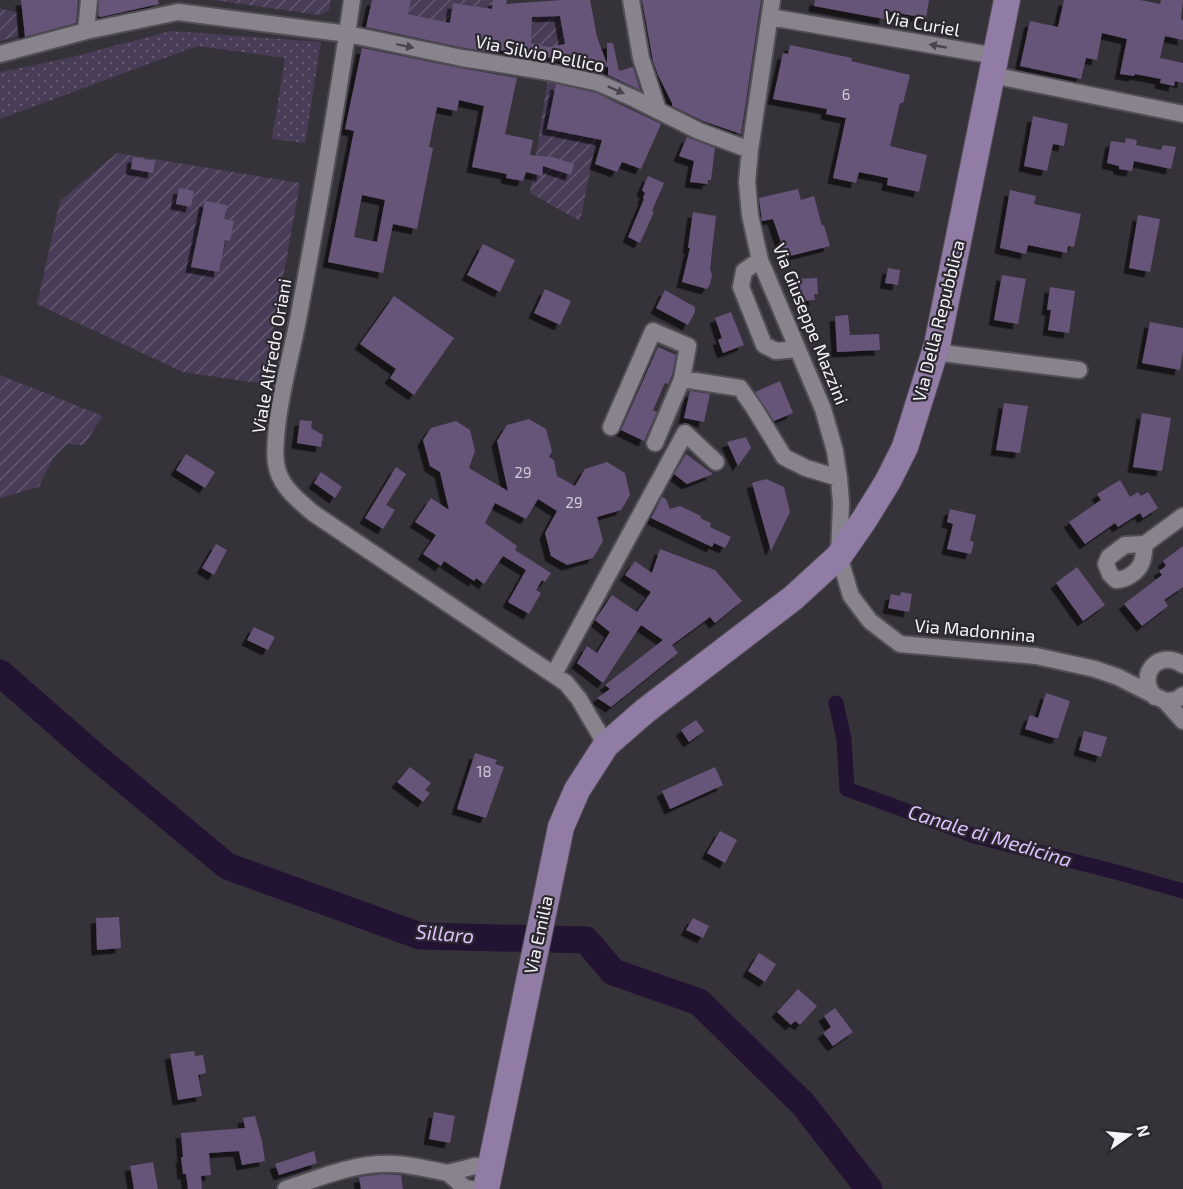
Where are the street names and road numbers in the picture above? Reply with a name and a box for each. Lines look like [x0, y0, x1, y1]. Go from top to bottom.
street label: Via Curiel [883, 6, 962, 41]
street label: Via Silvio Pellico [474, 30, 607, 76]
street label: Via Della Repubblica [907, 238, 969, 404]
street label: Via Giuseppe Mazzini [768, 240, 853, 408]
street label: Viale Alfredo Oriani [247, 277, 295, 435]
street label: Via Madonnina [914, 614, 1036, 646]
street label: Via Emilia [519, 894, 557, 976]

